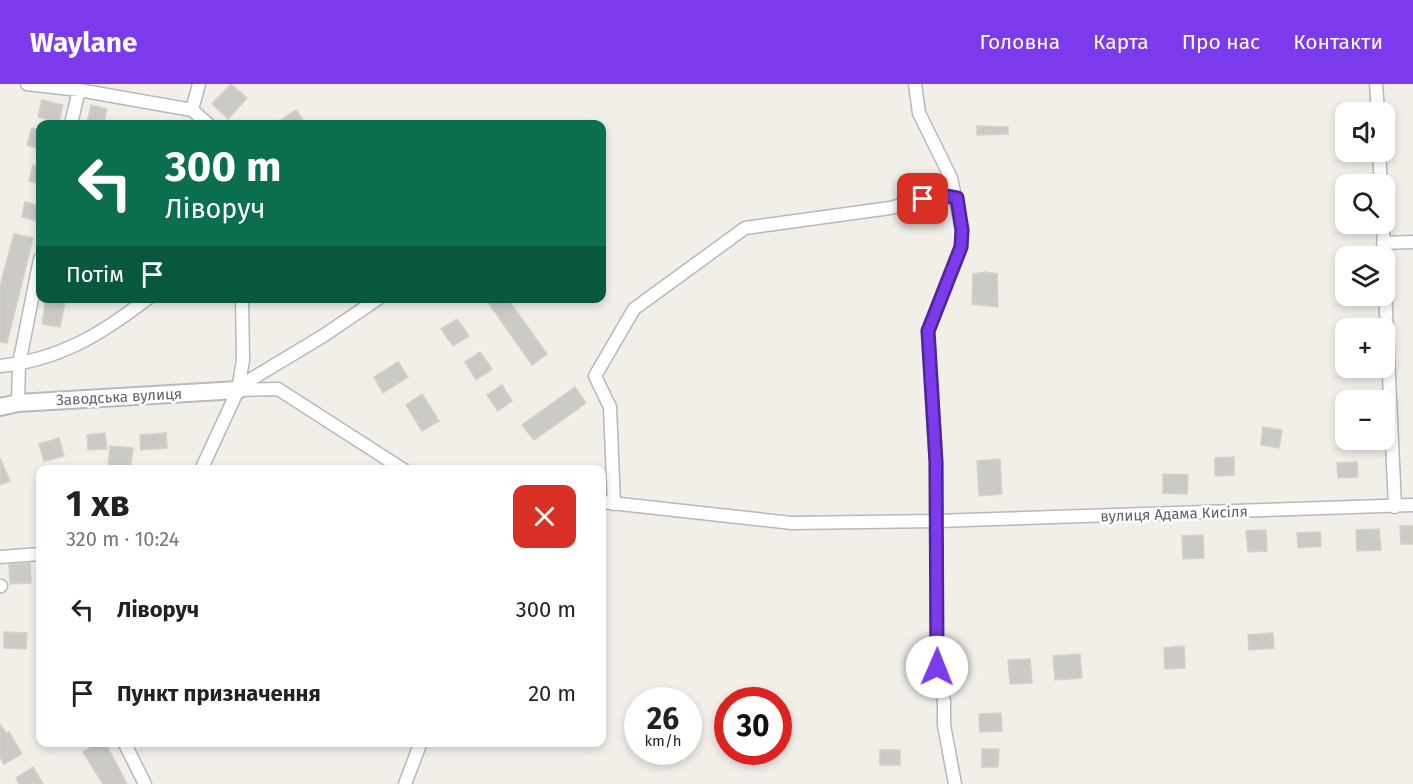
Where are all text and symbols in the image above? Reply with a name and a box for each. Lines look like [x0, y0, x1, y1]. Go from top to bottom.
text: Waylane [30, 26, 137, 59]
text: Головна [979, 29, 1060, 55]
text: Карта [1093, 29, 1149, 55]
text: Про нас [1182, 29, 1260, 55]
text: Контакти [1293, 29, 1383, 55]
map controls [1335, 102, 1395, 450]
button: sound [1335, 102, 1395, 162]
text: 300 m [165, 142, 281, 192]
icon: left [66, 144, 144, 222]
pin [897, 173, 948, 224]
button: search [1335, 174, 1395, 234]
icon: arrive [906, 182, 939, 215]
text: Ліворуч [165, 193, 265, 225]
button: layers [1335, 246, 1395, 306]
icon: arrive [136, 258, 169, 291]
text: Потім [66, 261, 124, 288]
button: + [1335, 318, 1395, 378]
street label: Заводська вулиця [56, 385, 182, 409]
button: − [1335, 390, 1395, 450]
text: 1 хв [66, 482, 130, 526]
button: close [513, 485, 576, 548]
street label: вулиця Адама Кисіля [1100, 502, 1248, 526]
text: 320 m · 10:24 [66, 527, 179, 551]
icon: left [66, 593, 99, 626]
text: Ліворуч [117, 596, 199, 623]
text: 300 m [516, 596, 576, 623]
position arrow [905, 635, 969, 699]
icon: arrive [66, 677, 99, 710]
text: Пункт призначення [117, 680, 321, 707]
text: 20 m [528, 680, 576, 707]
speed limit sign: 30 [714, 687, 792, 765]
text: 26 [647, 701, 679, 737]
text: km/h [644, 732, 682, 750]

